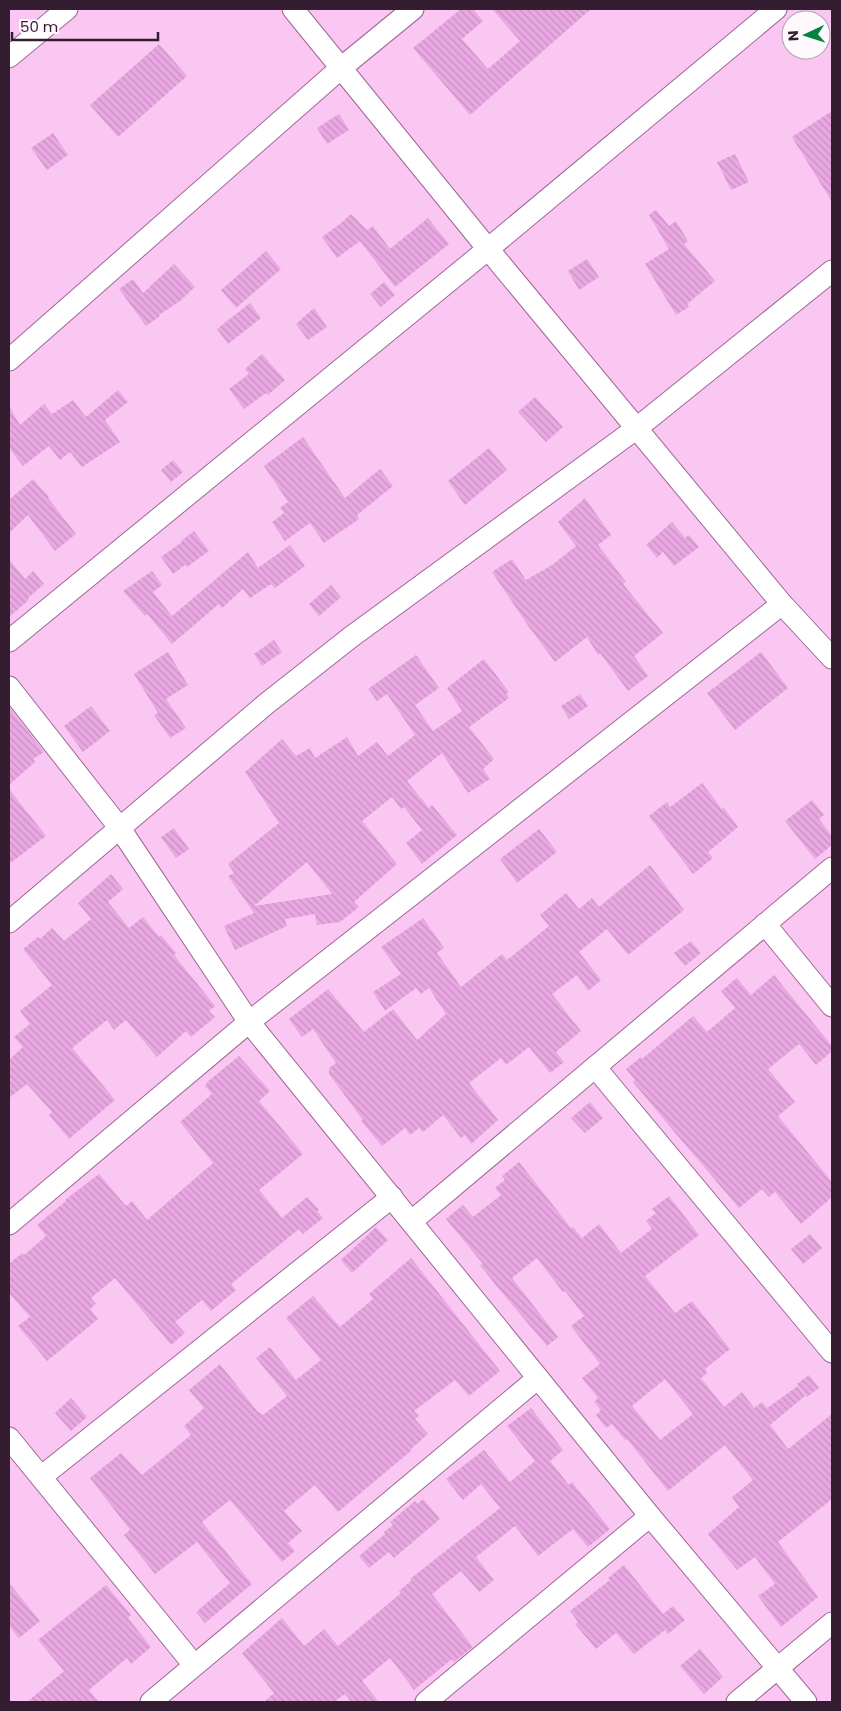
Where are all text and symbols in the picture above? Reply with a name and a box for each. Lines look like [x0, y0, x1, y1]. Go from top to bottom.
scale bar [12, 10, 159, 42]
north arrow [781, 10, 831, 60]
text: 50 m [20, 16, 58, 37]
text: N [783, 30, 803, 42]

